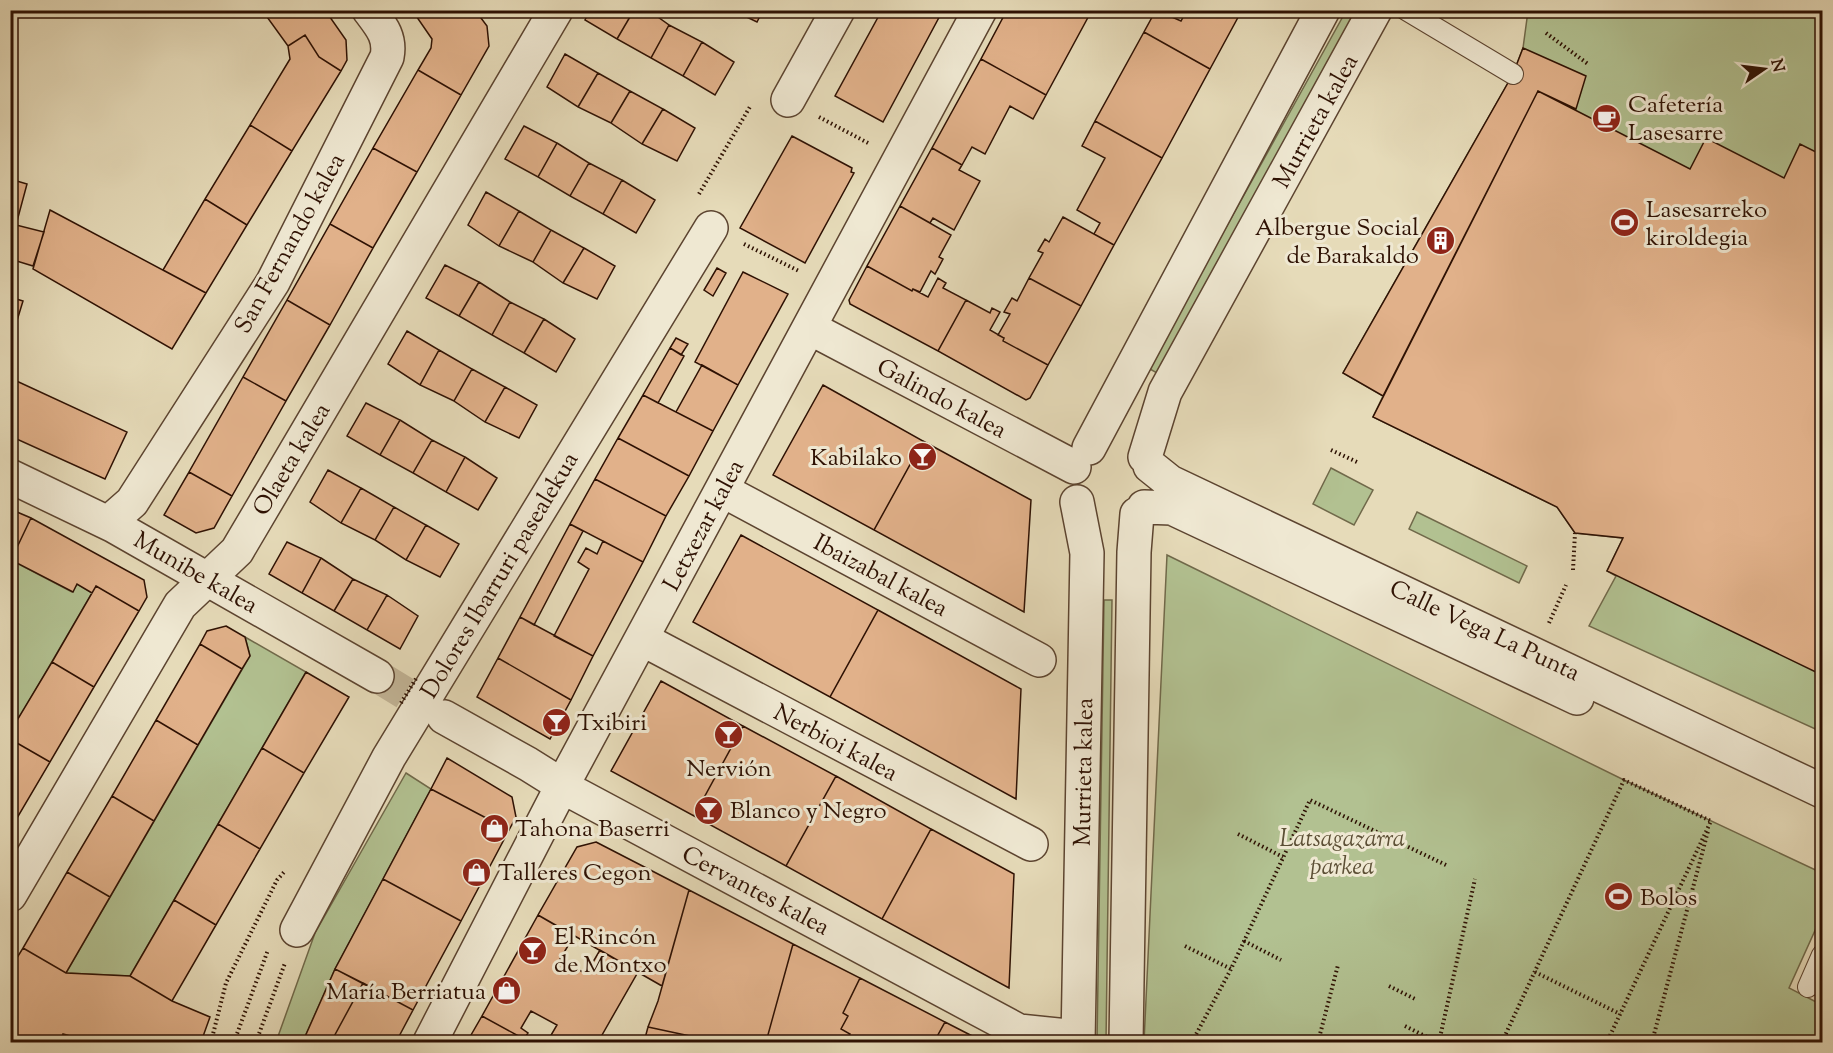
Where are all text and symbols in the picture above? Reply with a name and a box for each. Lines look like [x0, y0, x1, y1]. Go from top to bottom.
north arrow [1734, 39, 1794, 99]
street label: Murrieta kalea [1266, 49, 1368, 195]
text: N [1763, 57, 1789, 75]
place label: Cafetería Lasesarre [1628, 89, 1724, 151]
cafe icon: Cafetería Lasesarre [1591, 102, 1623, 134]
street label: San Fernando kalea [227, 148, 354, 340]
place label: Lasesarreko kiroldegia [1646, 194, 1767, 256]
sports icon: Lasesarreko kiroldegia [1609, 207, 1641, 239]
place label: Albergue Social de Barakaldo [1255, 212, 1419, 274]
building icon: Albergue Social de Barakaldo [1424, 225, 1456, 257]
street label: Galindo kalea [870, 351, 1012, 448]
street label: Olaeta kalea [246, 397, 340, 523]
bar icon: Kabilako [907, 441, 939, 473]
place label: Kabilako [810, 442, 902, 476]
street label: Dolores Ibarruri pasealekua [413, 446, 588, 706]
street label: Letxezar kalea [656, 454, 754, 598]
street label: Munibe kalea [127, 524, 263, 623]
street label: Ibaizabal kalea [807, 527, 953, 627]
street label: Calle Vega La Punta [1383, 573, 1585, 691]
street label: Nerbioi kalea [767, 697, 903, 791]
street label: Murrieta kalea [1067, 697, 1103, 847]
bar icon: Txibiri [540, 706, 572, 738]
place label: Txibiri [577, 707, 647, 741]
bar icon: Nervión [713, 719, 745, 751]
place label: Nervión [686, 753, 772, 787]
bar icon: Blanco y Negro [693, 794, 725, 826]
place label: Blanco y Negro [730, 795, 887, 829]
shop icon: Tahona Baserri [478, 812, 510, 844]
place label: Tahona Baserri [515, 813, 670, 847]
park label: Latsagazarra parkea [1279, 823, 1405, 885]
street label: Cervantes kalea [675, 838, 835, 945]
shop icon: Talleres Cegon [461, 856, 493, 888]
place label: Talleres Cegon [498, 857, 652, 891]
sports icon: Bolos [1603, 881, 1635, 913]
place label: Bolos [1640, 882, 1697, 916]
place label: El Rincón de Montxo [554, 921, 667, 983]
bar icon: El Rincón de Montxo [517, 934, 549, 966]
shop icon: María Berriatua [491, 975, 523, 1007]
place label: María Berriatua [326, 976, 486, 1010]

